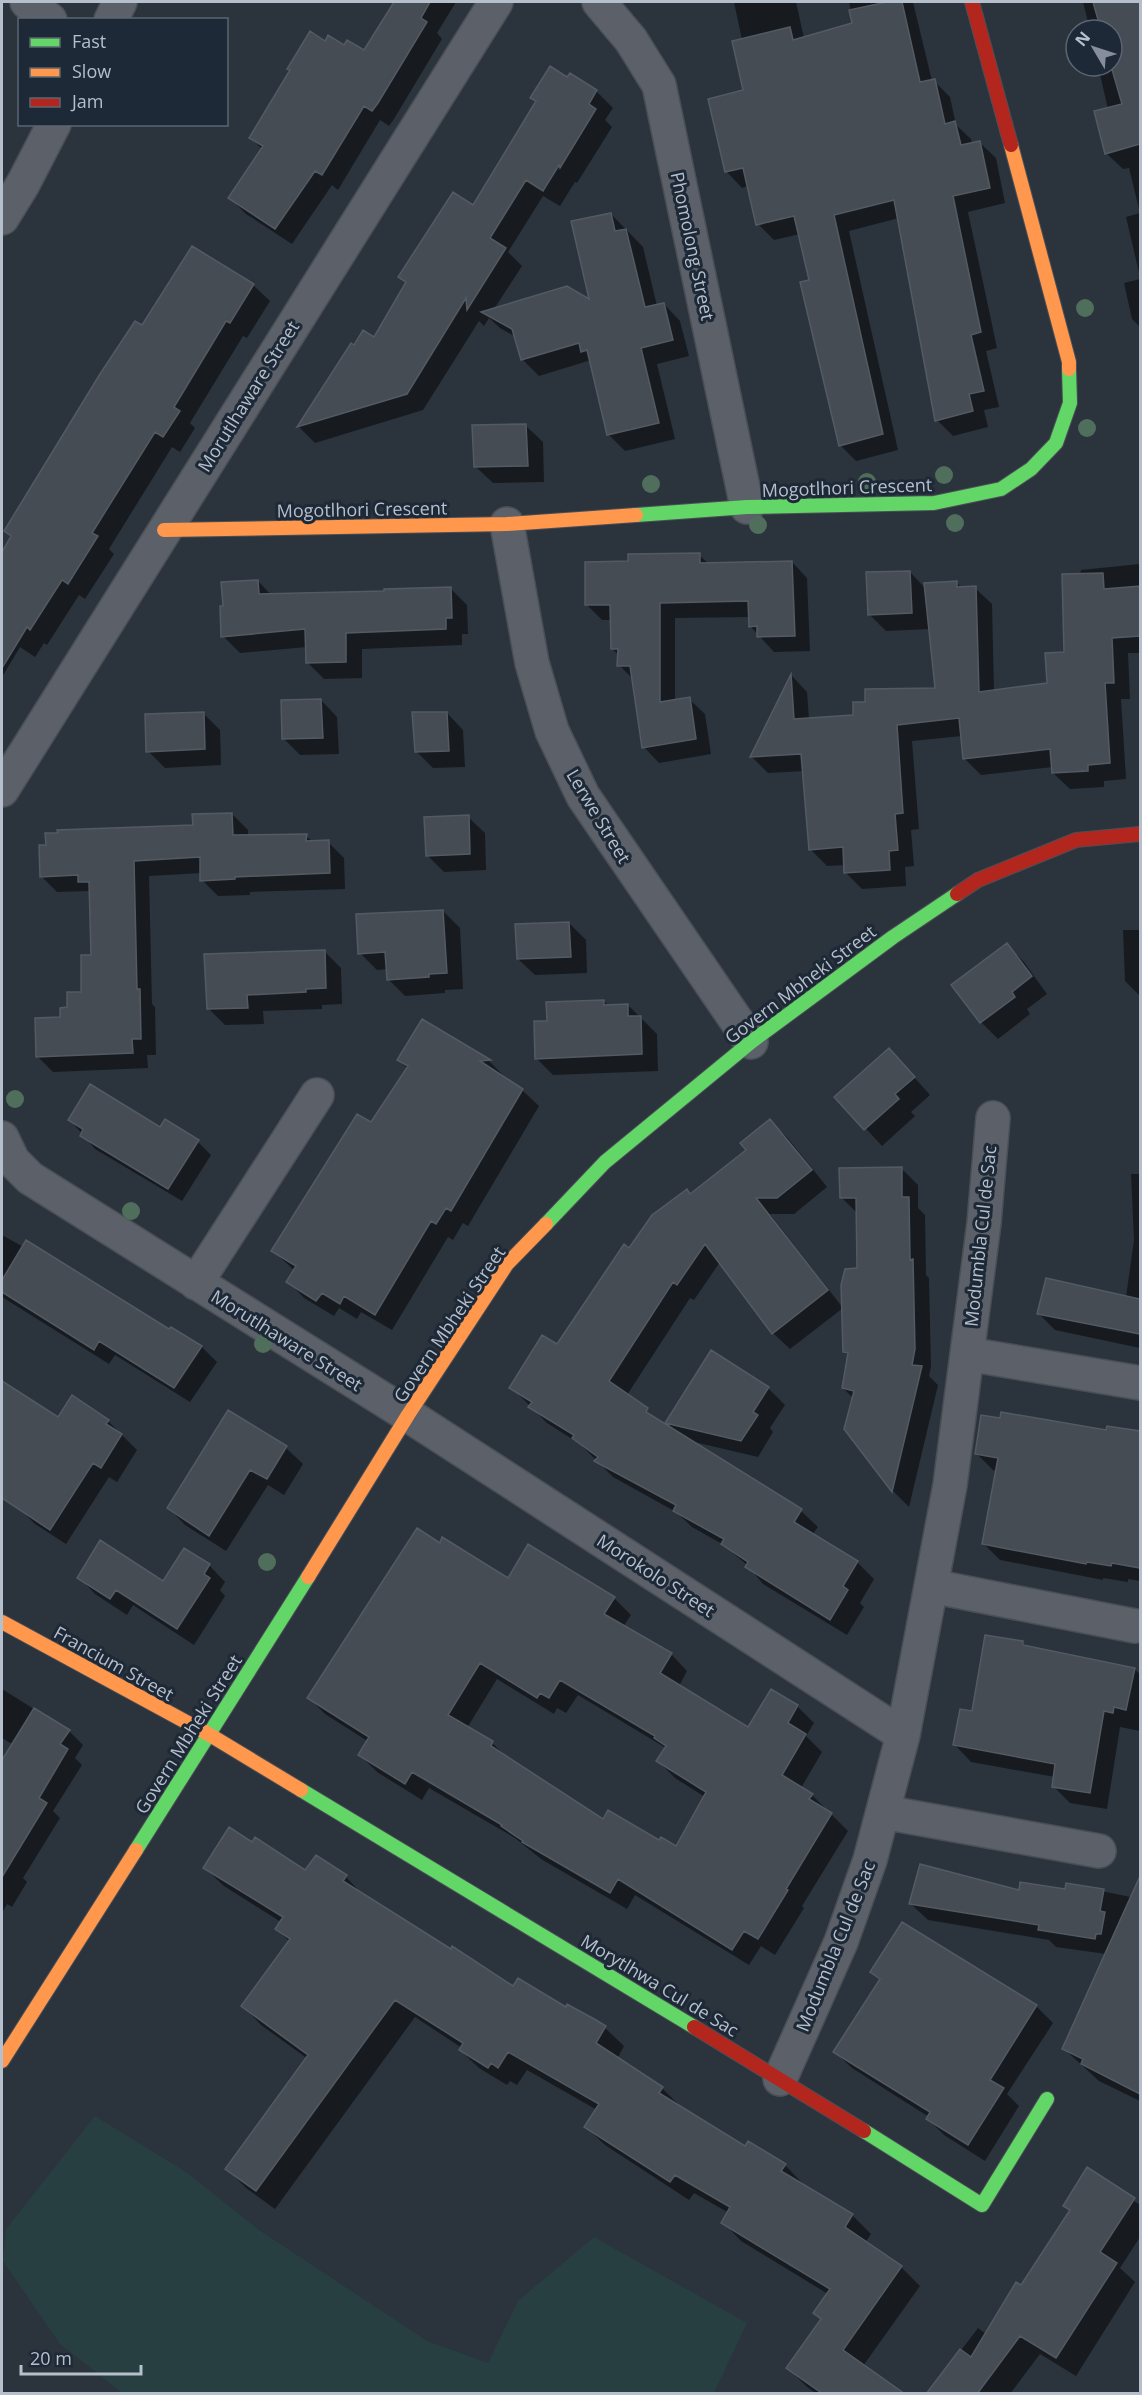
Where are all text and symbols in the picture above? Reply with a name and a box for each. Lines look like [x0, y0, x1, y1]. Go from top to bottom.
legend [18, 18, 228, 126]
north arrow [1064, 18, 1124, 78]
text: N [1070, 27, 1095, 51]
text: Fast [72, 29, 106, 53]
text: Slow [72, 59, 111, 83]
text: Jam [70, 89, 104, 113]
street label: Phomolong Street [666, 169, 720, 323]
street label: Morutlhaware Street [192, 316, 304, 476]
street label: Mogotlhori Crescent [761, 472, 933, 502]
street label: Mogotlhori Crescent [277, 496, 447, 522]
street label: Lerwe Street [561, 764, 637, 868]
street label: Govern Mbheki Street [720, 919, 880, 1049]
street label: Modumbla Cul de Sac [959, 1144, 1001, 1328]
street label: Govern Mbheki Street [388, 1241, 510, 1407]
street label: Morutlhaware Street [207, 1284, 367, 1396]
street label: Morokolo Street [593, 1528, 719, 1622]
street label: Francium Street [50, 1620, 178, 1706]
street label: Govern Mbheki Street [129, 1650, 247, 1818]
street label: Modumbla Cul de Sac [790, 1857, 880, 2035]
street label: Morytlhwa Cul de Sac [577, 1928, 744, 2042]
scale bar [21, 2338, 141, 2376]
text: 20 m [30, 2346, 72, 2370]

